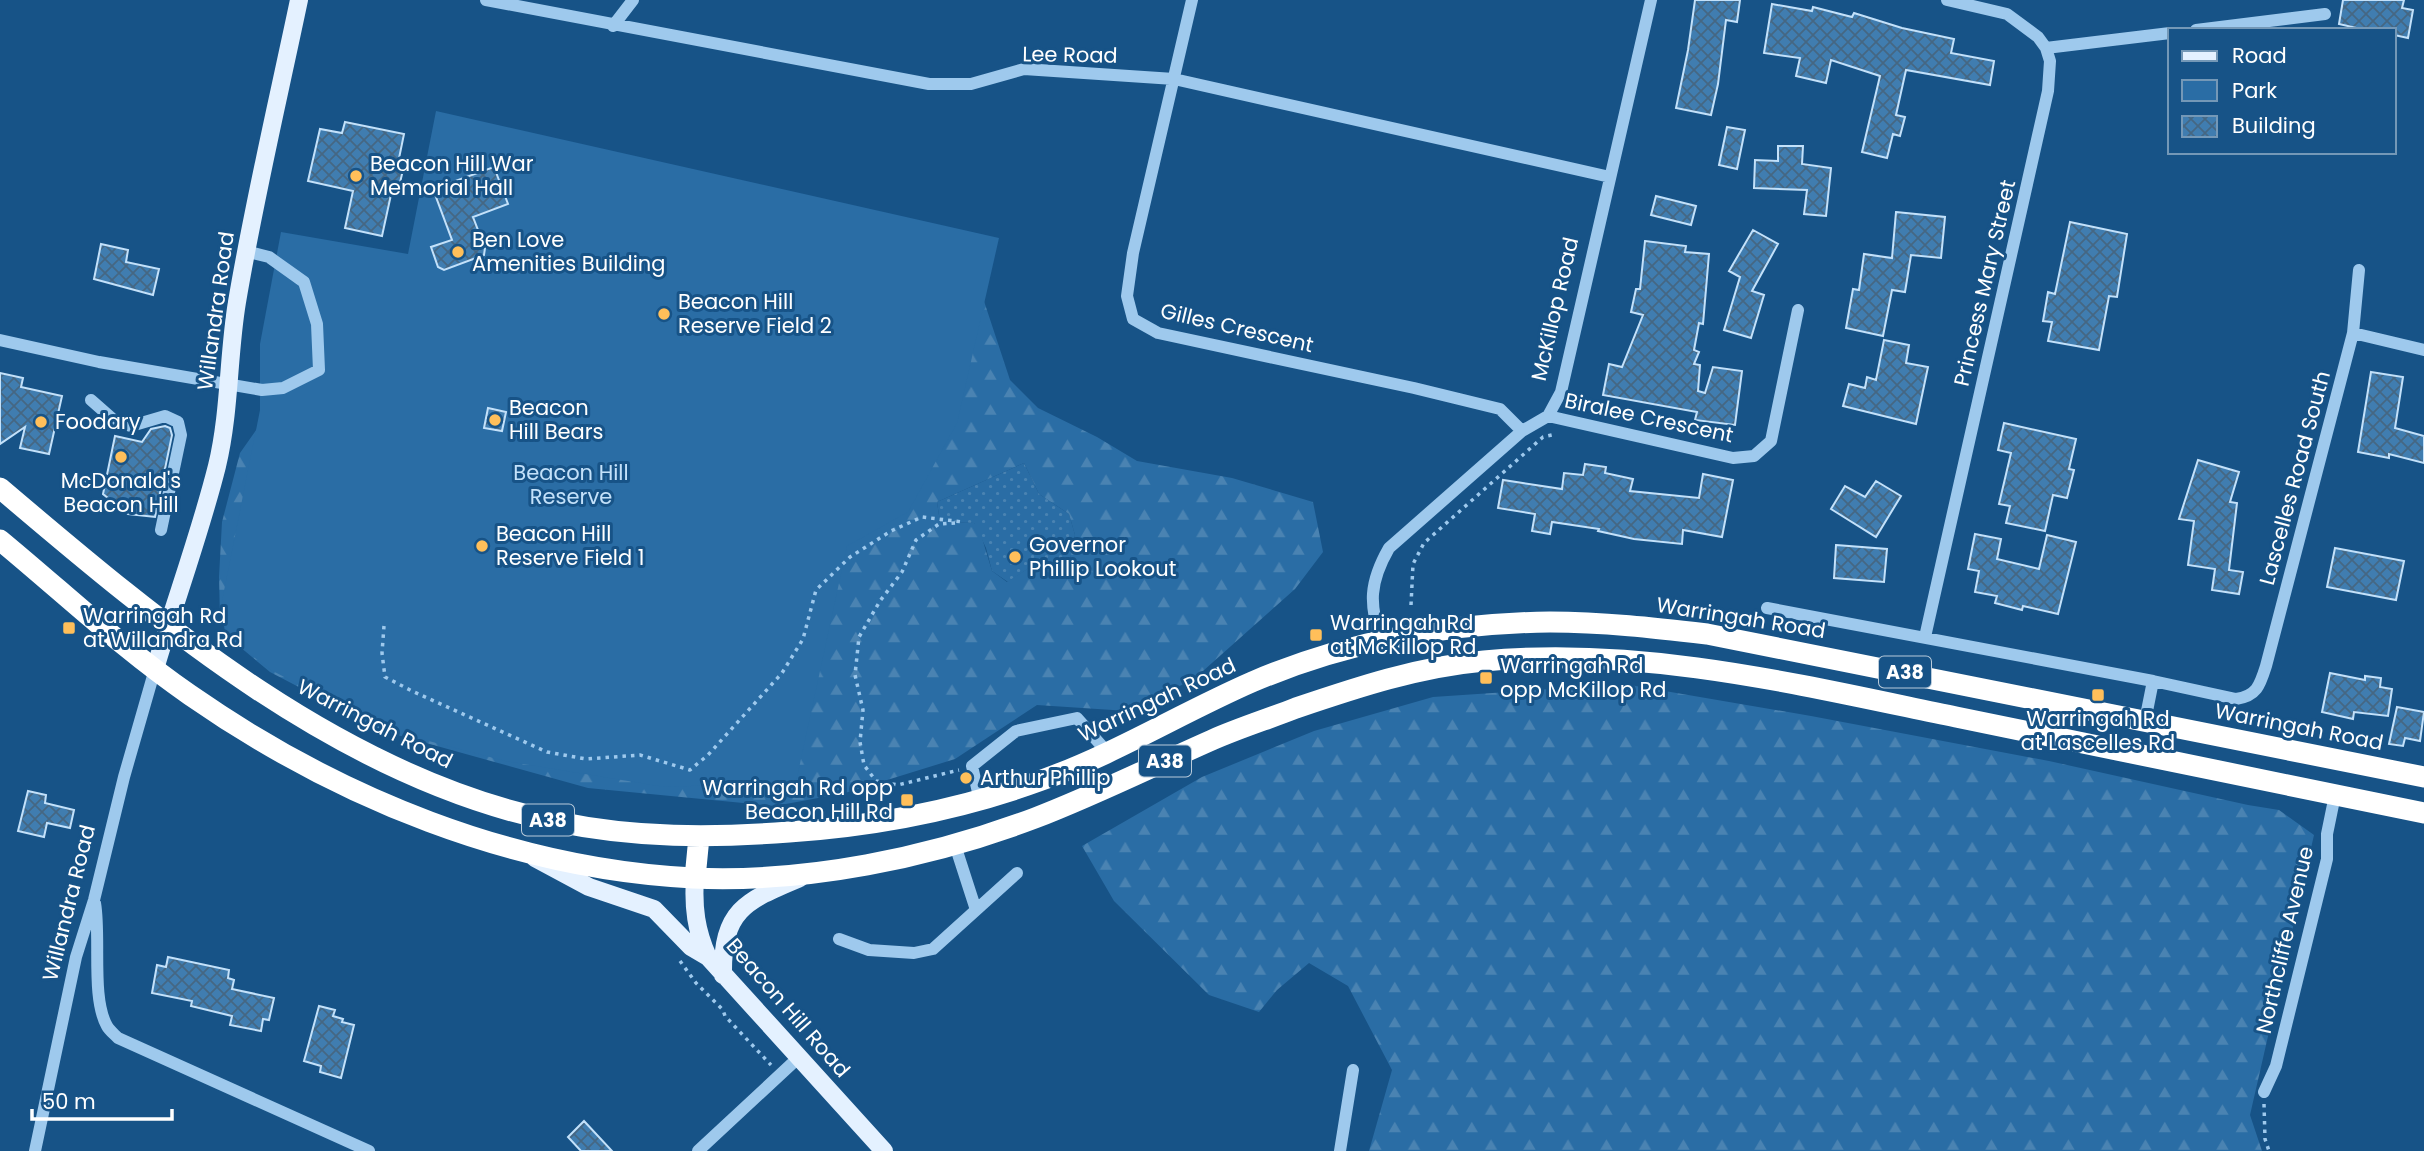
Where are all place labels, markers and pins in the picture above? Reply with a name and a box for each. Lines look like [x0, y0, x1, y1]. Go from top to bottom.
place label: Beacon Hill War Memorial Hall [370, 149, 534, 202]
marker: Beacon Hill War Memorial Hall [348, 168, 364, 184]
place label: Ben Love Amenities Building [472, 225, 665, 278]
marker: Ben Love Amenities Building [450, 244, 466, 260]
place label: Beacon Hill Reserve Field 2 [678, 287, 832, 340]
marker: Beacon Hill Reserve Field 2 [656, 306, 672, 322]
place label: Beacon Hill Bears [509, 393, 604, 446]
place label: Foodary [55, 407, 141, 436]
marker: Beacon Hill Bears [487, 412, 503, 428]
marker: Foodary [33, 414, 49, 430]
marker: McDonald's Beacon Hill [113, 449, 129, 465]
place label: McDonald's Beacon Hill [61, 466, 181, 519]
place label: Beacon Hill Reserve Field 1 [496, 519, 644, 572]
place label: Governor Phillip Lookout [1029, 530, 1176, 583]
marker: Beacon Hill Reserve Field 1 [474, 538, 490, 554]
marker: Governor Phillip Lookout [1007, 549, 1023, 565]
place label: Warringah Rd at Willandra Rd [83, 601, 243, 654]
place label: Warringah Rd at McKillop Rd [1330, 608, 1477, 661]
marker: Warringah Rd at Willandra Rd [61, 620, 77, 636]
marker: Warringah Rd at McKillop Rd [1308, 627, 1324, 643]
place label: Warringah Rd opp McKillop Rd [1500, 651, 1667, 704]
marker: Warringah Rd opp McKillop Rd [1478, 670, 1494, 686]
marker: Warringah Rd at Lascelles Rd [2090, 687, 2106, 703]
place label: Warringah Rd at Lascelles Rd [2021, 704, 2175, 757]
place label: Arthur Phillip [980, 763, 1110, 792]
marker: Arthur Phillip [958, 770, 974, 786]
place label: Warringah Rd opp Beacon Hill Rd [702, 773, 893, 826]
marker: Warringah Rd opp Beacon Hill Rd [899, 792, 915, 808]

